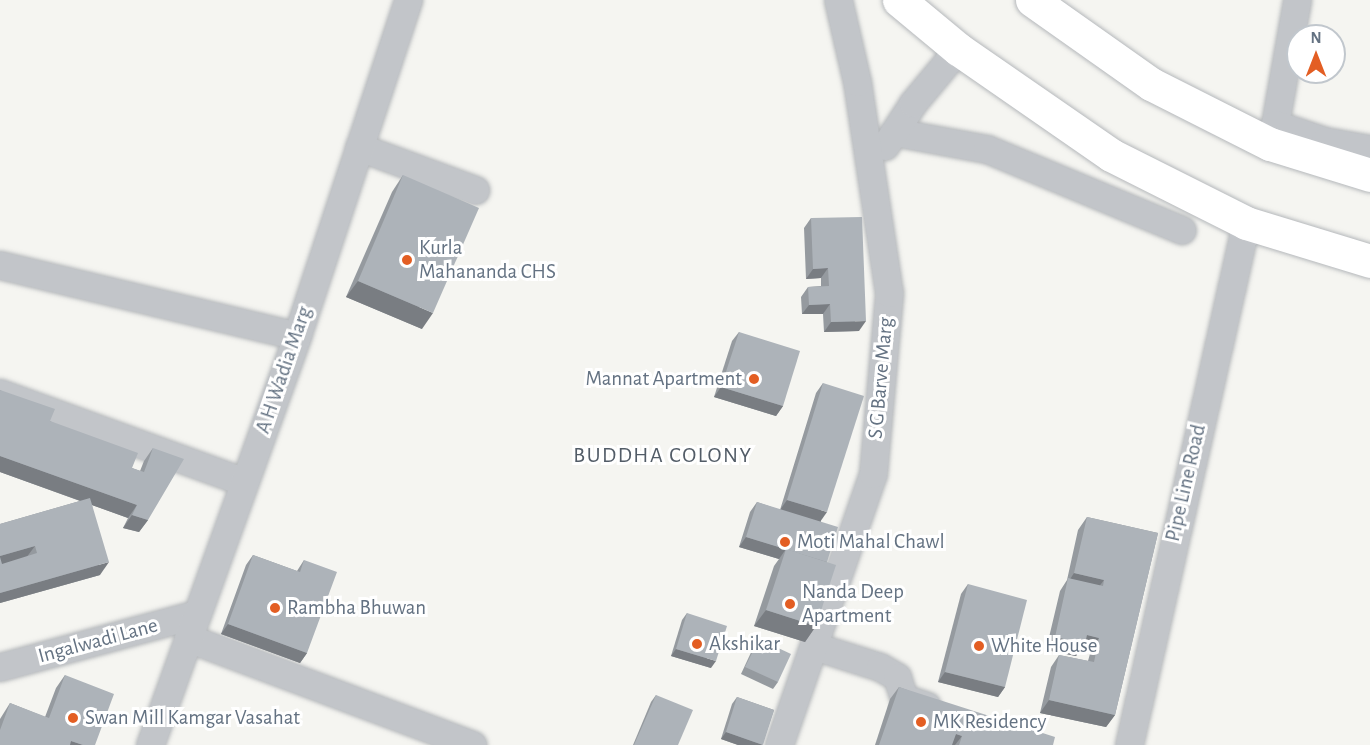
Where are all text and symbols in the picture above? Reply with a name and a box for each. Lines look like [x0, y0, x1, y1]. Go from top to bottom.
north arrow [1286, 24, 1346, 84]
text: N [1310, 30, 1322, 46]
place label: Kurla Mahananda CHS [419, 235, 556, 285]
marker: Kurla Mahananda CHS [400, 253, 414, 267]
street label: A H Wadia Marg [250, 303, 318, 437]
street label: S G Barve Marg [863, 316, 899, 440]
place label: Mannat Apartment [585, 366, 742, 392]
marker: Mannat Apartment [747, 372, 761, 386]
street label: Pipe Line Road [1160, 422, 1212, 544]
district label: BUDDHA COLONY [573, 443, 753, 469]
place label: Moti Mahal Chawl [797, 529, 945, 555]
marker: Moti Mahal Chawl [778, 535, 792, 549]
place label: Nanda Deep Apartment [802, 579, 904, 629]
place label: Rambha Bhuwan [287, 595, 426, 621]
marker: Nanda Deep Apartment [783, 597, 797, 611]
marker: Rambha Bhuwan [268, 601, 282, 615]
street label: Ingalwadi Lane [35, 613, 161, 669]
place label: Akshikar [709, 631, 780, 657]
place label: White House [991, 633, 1098, 659]
marker: Akshikar [690, 637, 704, 651]
marker: White House [972, 639, 986, 653]
place label: Swan Mill Kamgar Vasahat [85, 705, 300, 731]
place label: MK Residency [933, 709, 1046, 735]
marker: Swan Mill Kamgar Vasahat [66, 711, 80, 725]
marker: MK Residency [914, 715, 928, 729]

